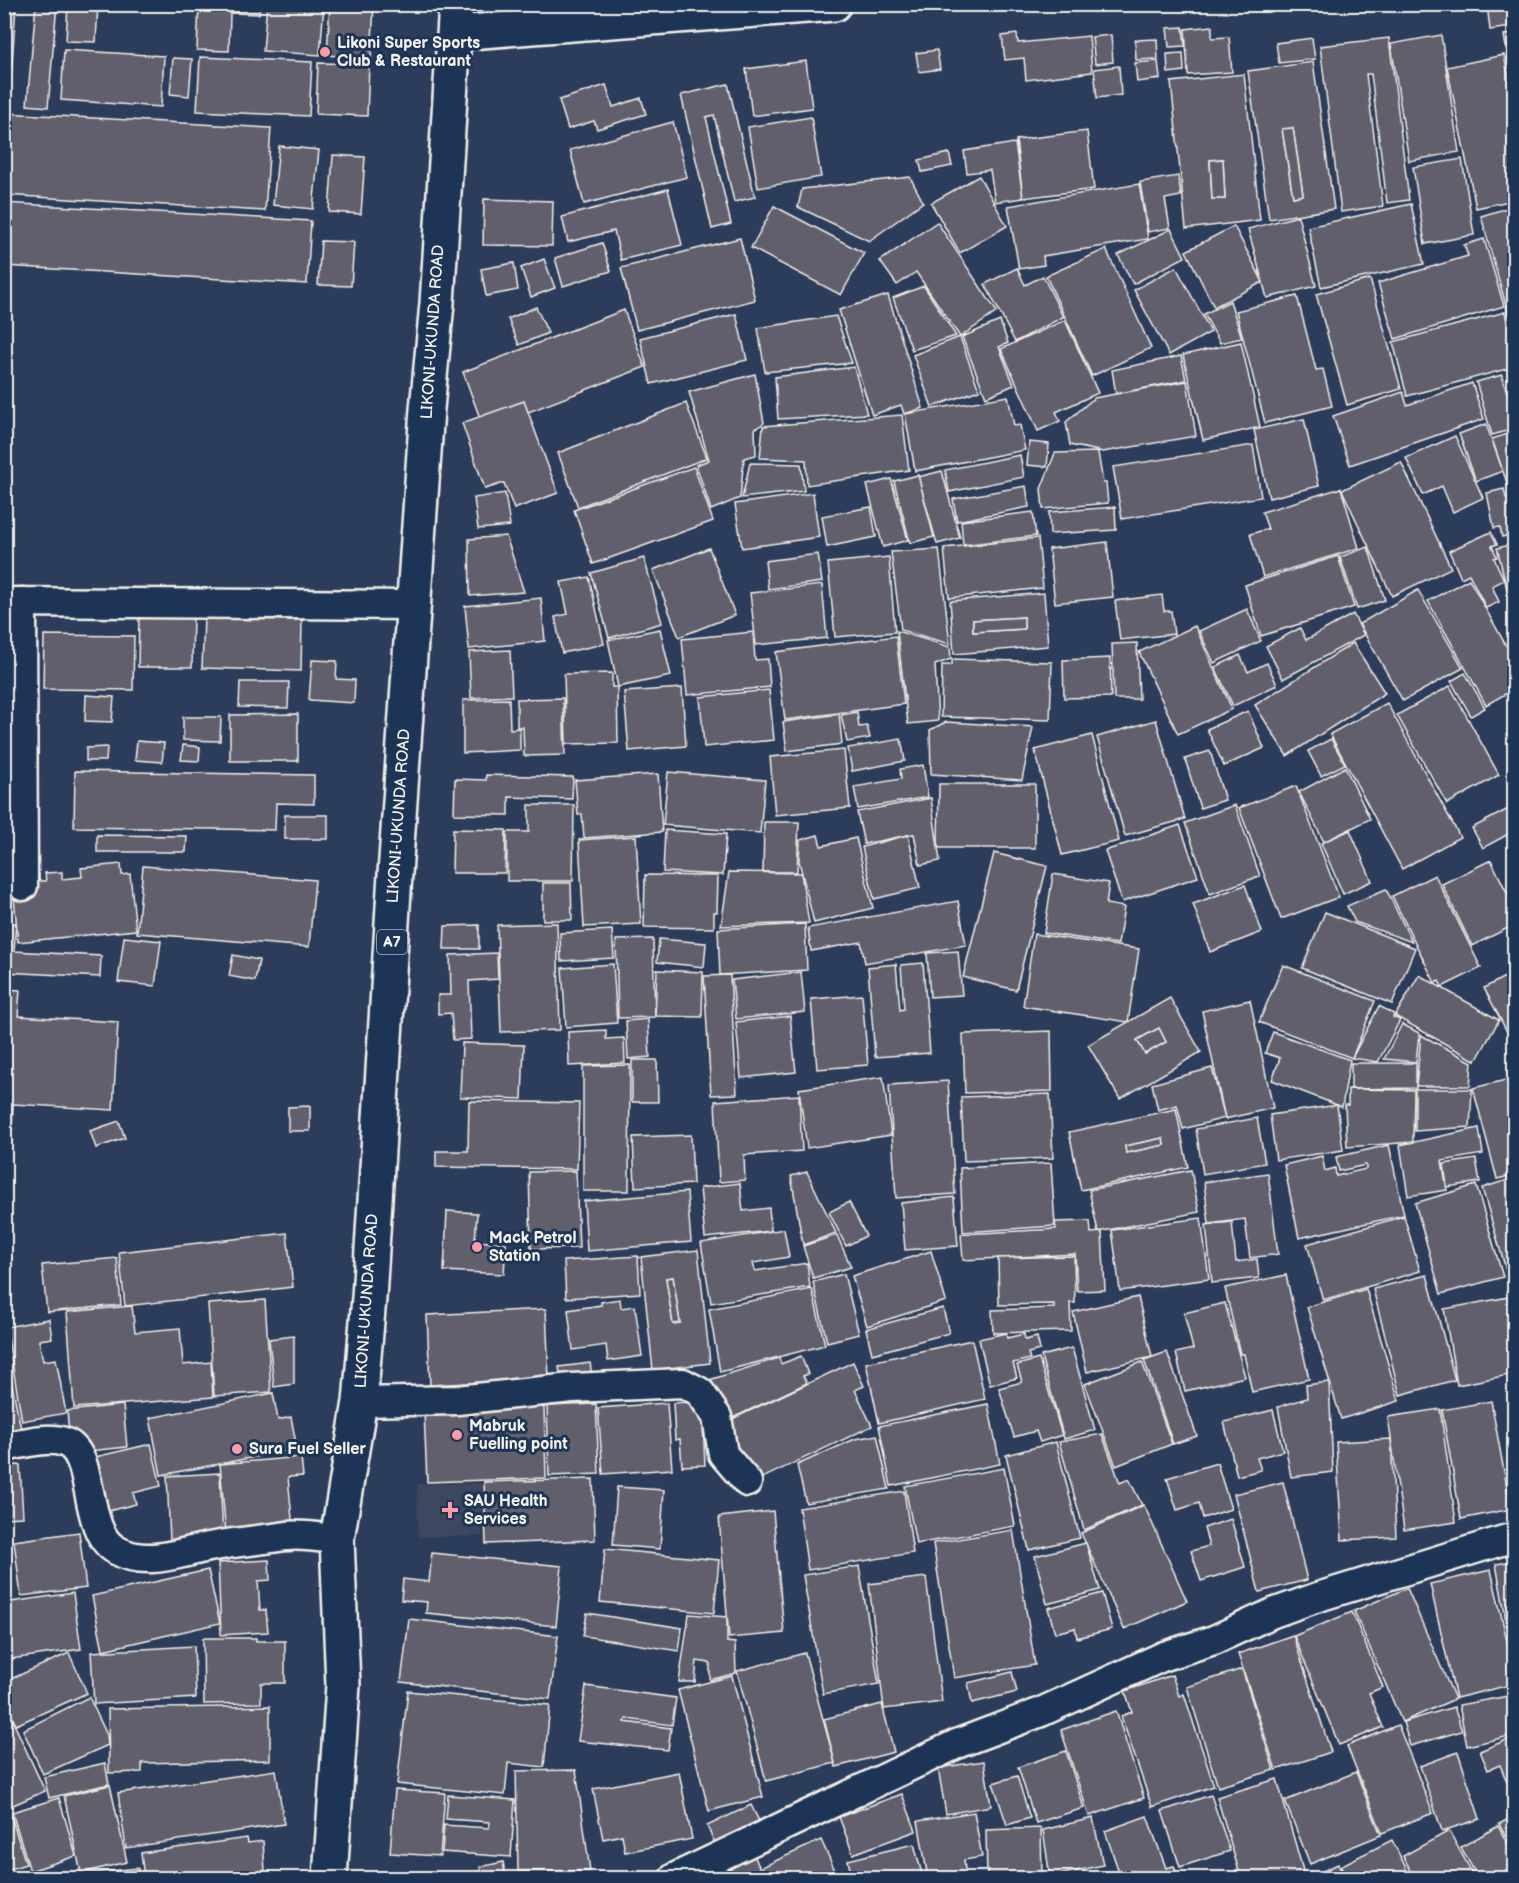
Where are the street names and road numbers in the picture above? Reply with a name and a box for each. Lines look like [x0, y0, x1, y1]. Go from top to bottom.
street label: LIKONI-UKUNDA ROAD [417, 244, 449, 420]
street label: LIKONI-UKUNDA ROAD [383, 728, 415, 904]
road number: A7 [377, 930, 407, 954]
street label: LIKONI-UKUNDA ROAD [351, 1213, 383, 1389]

